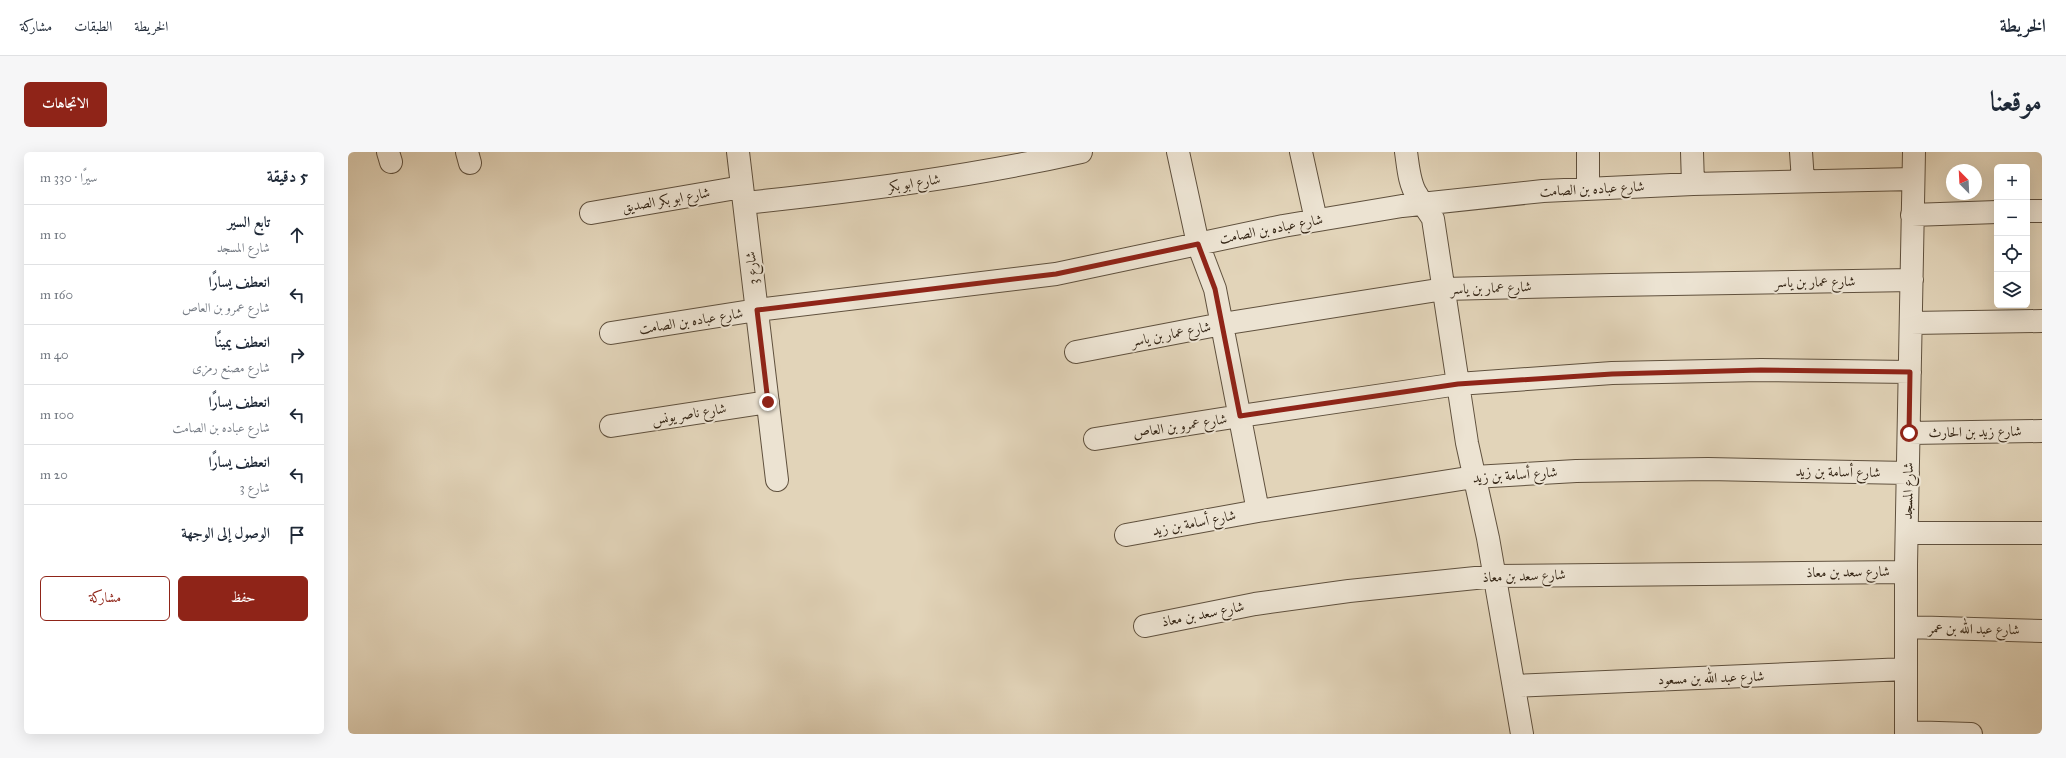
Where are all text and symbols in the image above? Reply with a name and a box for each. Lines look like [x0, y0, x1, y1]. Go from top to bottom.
text: الخريطة [2000, 14, 2046, 37]
text: مشاركة [20, 18, 52, 35]
text: الطبقات [74, 18, 112, 35]
text: الخريطة [134, 18, 168, 35]
button: الاتجاهات [24, 82, 107, 127]
text: موقعنا [1990, 84, 2042, 119]
north arrow [1946, 164, 1982, 200]
map controls [1994, 164, 2030, 308]
button: + [1994, 164, 2030, 200]
text: 5 دقيقة [267, 166, 308, 187]
text: سيرًا · 330 m [40, 170, 98, 186]
street label: شارع ابو بكر [885, 170, 942, 199]
street label: شارع عباده بن الصامت [1539, 178, 1645, 203]
street label: شارع ابو بكر الصديق [621, 184, 712, 219]
button: − [1994, 200, 2030, 236]
street label: شارع عباده بن الصامت [1218, 211, 1325, 250]
text: تابع السير [228, 213, 270, 231]
icon: ahead [286, 224, 308, 246]
text: 10 m [40, 227, 66, 243]
button: locate [1994, 236, 2030, 272]
text: شارع المسجد [217, 240, 270, 256]
street label: شارع 3 [742, 250, 765, 285]
button: layers [1994, 272, 2030, 308]
text: انعطف يسارًا [208, 273, 270, 291]
street label: شارع عمار بن ياسر [1772, 273, 1856, 294]
street label: شارع عمار بن ياسر [1448, 278, 1532, 301]
icon: left [286, 284, 308, 306]
text: 160 m [40, 287, 73, 303]
text: شارع عمرو بن العاص [182, 300, 270, 316]
street label: شارع عباده بن الصامت [638, 304, 745, 341]
street label: شارع عمار بن ياسر [1128, 318, 1213, 353]
text: انعطف يمينًا [215, 333, 270, 351]
icon: right [286, 344, 308, 366]
text: 40 m [40, 347, 69, 363]
text: شارع مصنع رمزى [192, 360, 270, 376]
text: انعطف يسارًا [208, 393, 270, 411]
route end [759, 393, 777, 411]
street label: شارع ناصر يونس [650, 400, 728, 431]
icon: left [286, 404, 308, 426]
text: 100 m [40, 407, 74, 423]
street label: شارع عمرو بن العاص [1132, 410, 1229, 445]
text: شارع عباده بن الصامت [172, 420, 270, 436]
street label: شارع زيد بن الحارث [1928, 423, 2022, 444]
route start [1900, 424, 1918, 442]
text: انعطف يسارًا [208, 453, 270, 471]
street label: شارع أسامة بن زيد [1795, 461, 1881, 484]
street label: شارع أسامة بن زيد [1472, 462, 1558, 489]
street label: شارع المسجد [1899, 462, 1920, 520]
icon: left [286, 464, 308, 486]
text: 20 m [40, 467, 68, 483]
text: شارع 3 [239, 480, 270, 496]
street label: شارع أسامة بن زيد [1150, 505, 1238, 542]
text: الوصول إلى الوجهة [181, 524, 270, 542]
icon: arrive [286, 524, 308, 546]
street label: شارع سعد بن معاذ [1806, 563, 1890, 584]
street label: شارع سعد بن معاذ [1482, 566, 1566, 589]
button: مشاركة [40, 576, 170, 621]
button: حفظ [178, 576, 308, 621]
street label: شارع سعد بن معاذ [1160, 598, 1246, 633]
street label: شارع عبد الله بن عمر [1926, 617, 2020, 641]
street label: شارع عبد الله بن مسعود [1657, 665, 1765, 691]

